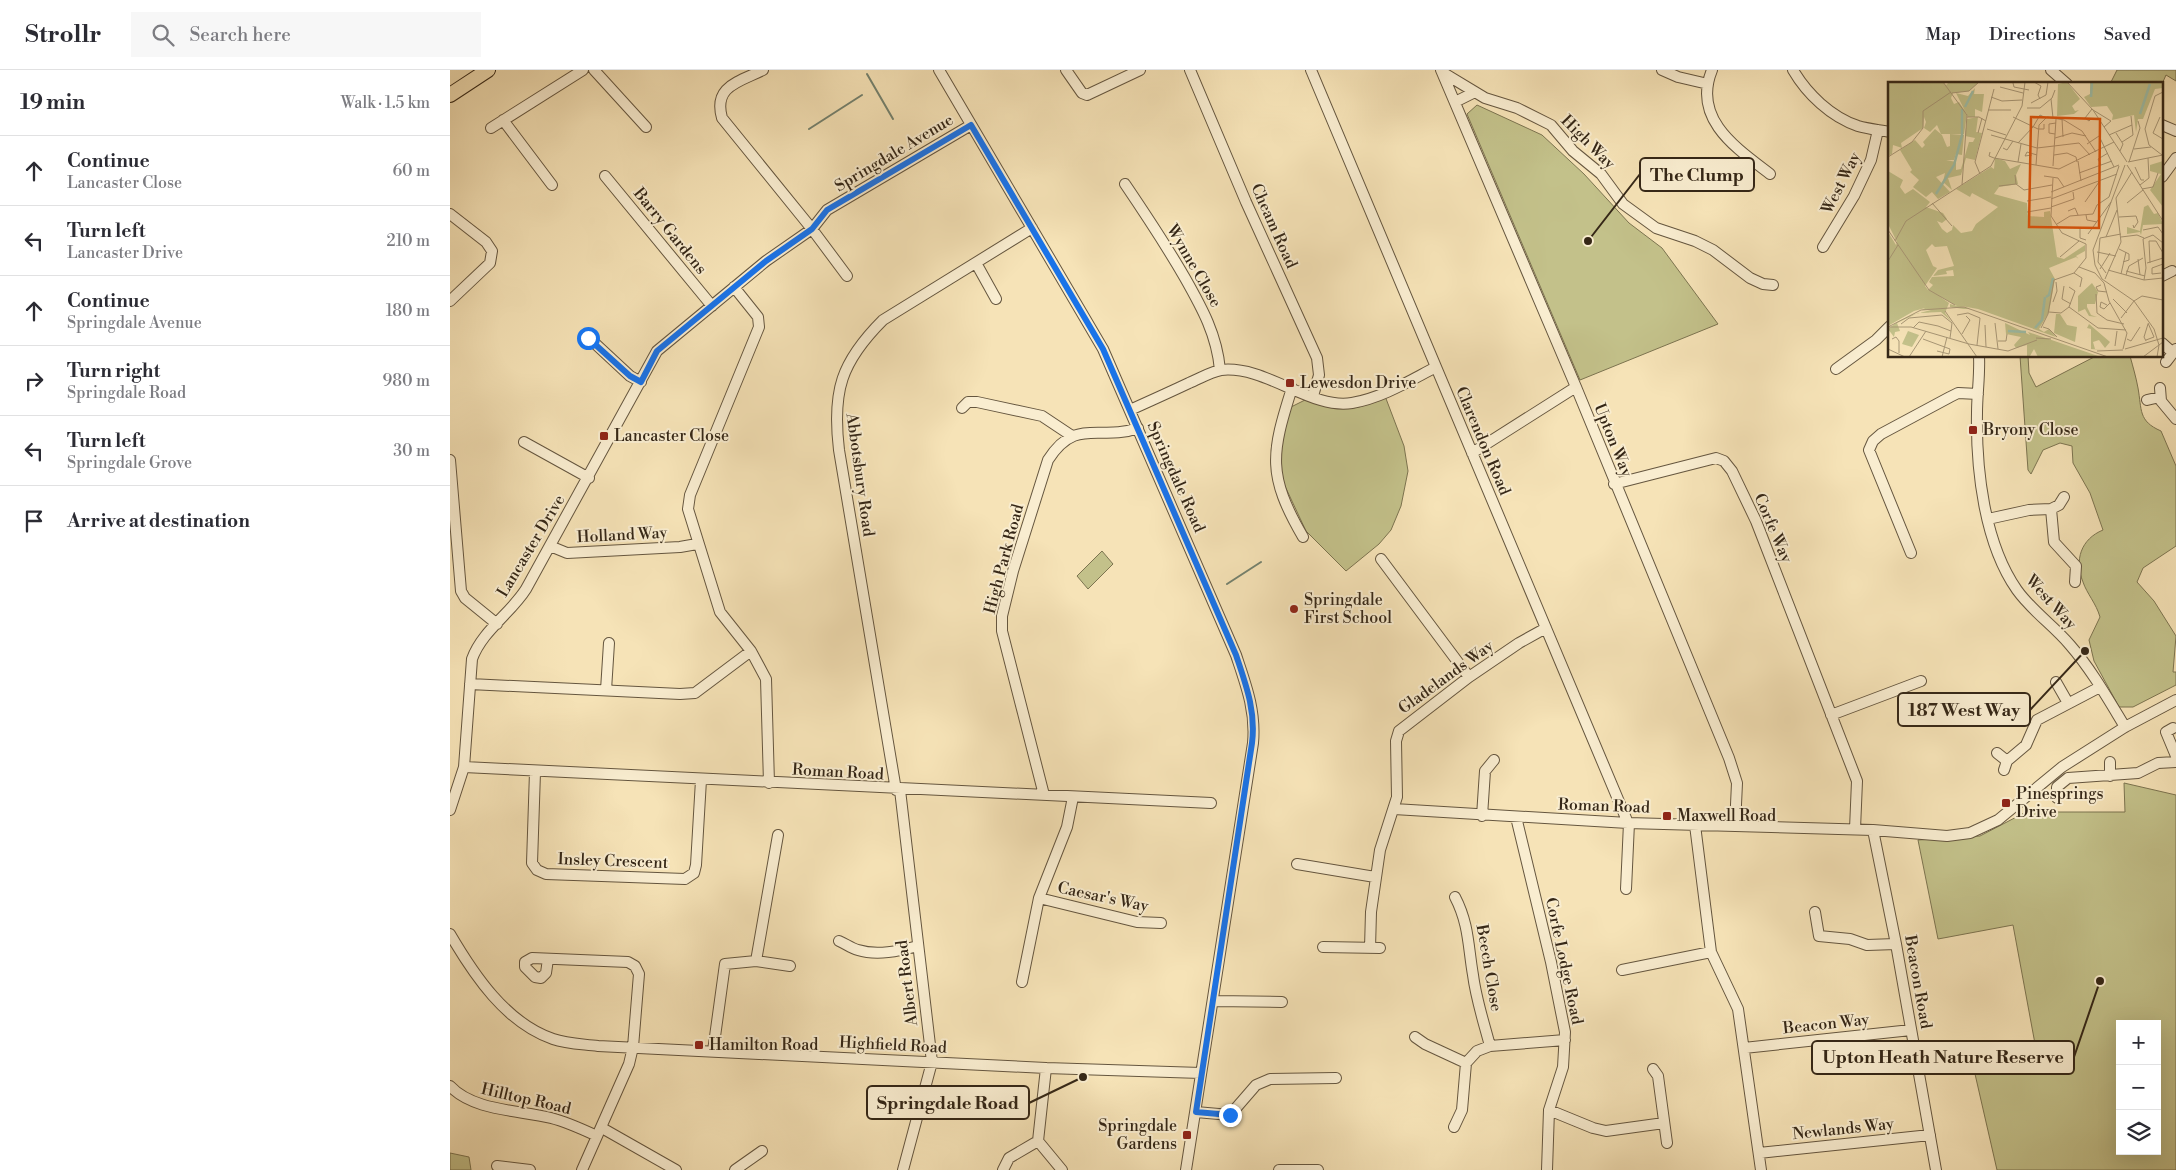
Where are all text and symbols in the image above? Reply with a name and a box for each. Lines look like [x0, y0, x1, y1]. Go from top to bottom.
search box [131, 12, 481, 57]
text: Strollr [25, 20, 101, 50]
icon: search [149, 21, 177, 49]
text: Search here [189, 23, 291, 47]
text: Map [1925, 23, 1961, 46]
text: Directions [1989, 23, 2076, 46]
text: Saved [2104, 23, 2151, 46]
inset map [1888, 82, 2164, 358]
text: 19 min [20, 90, 85, 116]
text: Walk · 1.5 km [341, 93, 430, 113]
street label: Springdale Avenue [831, 110, 957, 196]
street label: High Way [1557, 111, 1619, 173]
street label: West Way [1816, 148, 1865, 218]
text: Continue [67, 149, 150, 173]
icon: ahead [20, 157, 48, 185]
callout: The Clump [1640, 158, 1754, 191]
text: 60 m [392, 161, 430, 181]
text: The Clump [1650, 164, 1744, 187]
text: Lancaster Close [67, 173, 182, 193]
street label: Cheam Road [1246, 180, 1302, 272]
street label: Barry Gardens [628, 183, 711, 278]
text: Turn left [67, 219, 146, 243]
street label: Wynne Close [1162, 220, 1226, 311]
icon: left [20, 227, 48, 255]
text: 210 m [386, 231, 430, 251]
text: Lancaster Drive [67, 243, 183, 263]
text: Continue [67, 289, 150, 313]
icon: ahead [20, 297, 48, 325]
text: 180 m [386, 301, 430, 321]
text: Springdale Avenue [67, 313, 202, 333]
route start [577, 327, 600, 350]
text: Turn right [67, 359, 160, 383]
icon: right [20, 367, 48, 395]
text: 980 m [383, 371, 430, 391]
place label: Lewesdon Drive [1300, 373, 1416, 393]
marker: Lewesdon Drive [1284, 377, 1296, 389]
text: Springdale Road [67, 383, 186, 403]
street label: Clarendon Road [1451, 384, 1515, 498]
street label: Upton Way [1589, 400, 1637, 480]
street label: Abbotsbury Road [841, 411, 879, 538]
street label: Springdale Road [1143, 418, 1209, 536]
place label: Bryony Close [1982, 420, 2078, 440]
marker: Bryony Close [1967, 424, 1979, 436]
place label: Lancaster Close [614, 426, 729, 446]
text: Turn left [67, 429, 146, 453]
marker: Lancaster Close [598, 430, 610, 442]
icon: left [20, 437, 48, 465]
text: 30 m [393, 441, 430, 461]
text: Springdale Grove [67, 453, 192, 473]
street label: Corfe Way [1749, 490, 1797, 566]
street label: Lancaster Drive [493, 491, 569, 601]
street label: High Park Road [980, 502, 1028, 616]
icon: arrive [20, 507, 48, 535]
text: Arrive at destination [67, 509, 250, 533]
street label: Holland Way [576, 523, 668, 547]
street label: West Way [2021, 570, 2081, 634]
place label: Springdale First School [1304, 590, 1392, 628]
marker: Springdale First School [1288, 603, 1300, 615]
street label: Gladelands Way [1394, 636, 1498, 718]
callout: 187 West Way [1898, 693, 2030, 726]
text: 187 West Way [1908, 699, 2021, 722]
street label: Roman Road [792, 760, 884, 784]
place label: Pinesprings Drive [2016, 784, 2103, 822]
street label: Roman Road [1558, 794, 1650, 818]
marker: Pinesprings Drive [2000, 797, 2012, 809]
place label: Maxwell Road [1677, 806, 1776, 826]
marker: Maxwell Road [1661, 810, 1673, 822]
street label: Insley Crescent [557, 849, 669, 873]
street label: Caesar's Way [1056, 878, 1150, 916]
street label: Corfe Lodge Road [1541, 896, 1587, 1026]
street label: Beech Close [1471, 922, 1506, 1013]
street label: Beacon Road [1900, 933, 1936, 1030]
street label: Albert Road [892, 939, 922, 1028]
street label: Beacon Way [1781, 1010, 1870, 1039]
map controls [2116, 1020, 2161, 1155]
button: + [2116, 1020, 2161, 1065]
street label: Highfield Road [839, 1032, 947, 1058]
place label: Hamilton Road [709, 1035, 818, 1055]
marker: Hamilton Road [693, 1039, 705, 1051]
callout: Upton Heath Nature Reserve [1812, 1041, 2074, 1074]
text: Upton Heath Nature Reserve [1822, 1046, 2064, 1069]
button: − [2116, 1065, 2161, 1110]
street label: Hilltop Road [479, 1079, 573, 1119]
callout: Springdale Road [867, 1086, 1029, 1119]
text: Springdale Road [877, 1092, 1019, 1115]
route end [1219, 1104, 1242, 1127]
button: layers [2116, 1110, 2161, 1155]
street label: Newlands Way [1791, 1114, 1895, 1144]
place label: Springdale Gardens [1098, 1116, 1177, 1154]
marker: Springdale Gardens [1181, 1129, 1193, 1141]

